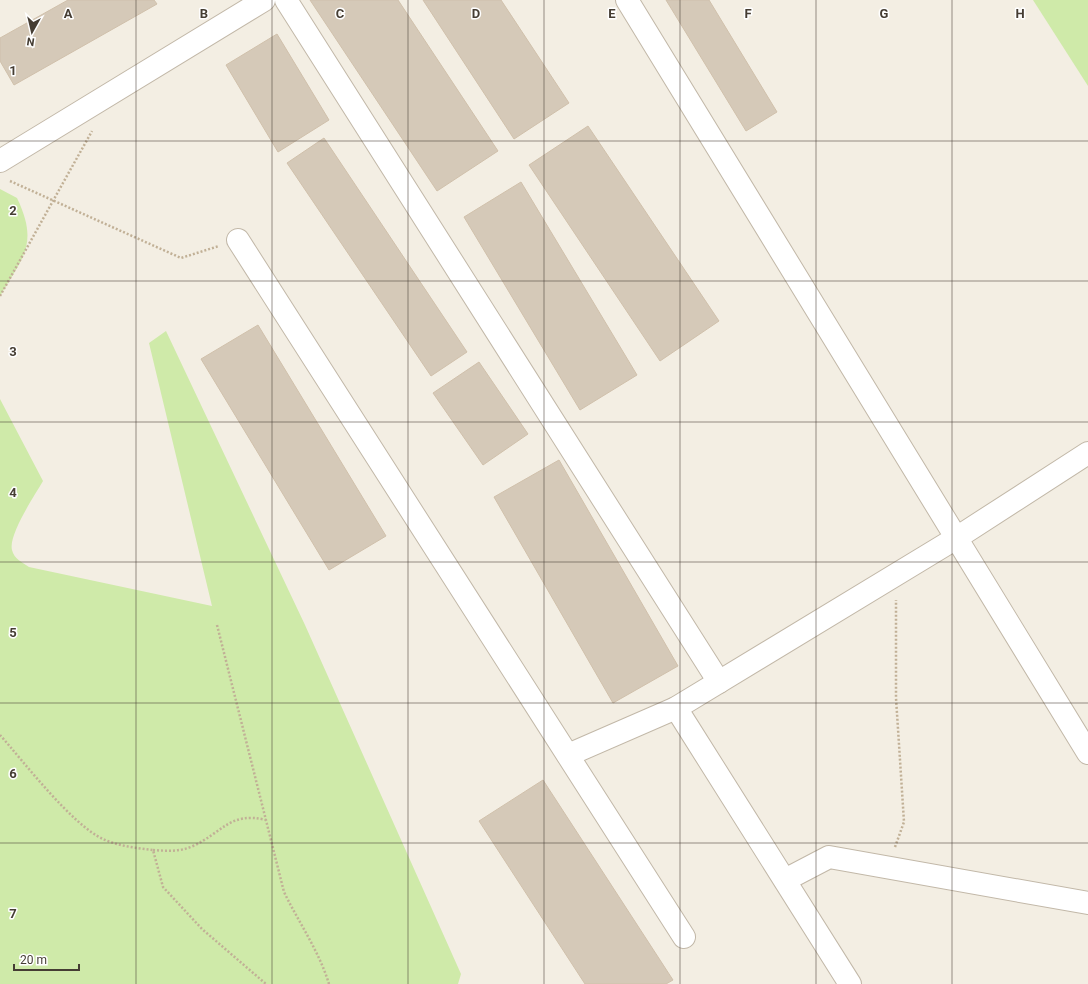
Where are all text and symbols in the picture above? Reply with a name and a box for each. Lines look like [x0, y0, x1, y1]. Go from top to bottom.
text: A [64, 6, 73, 21]
text: B [200, 6, 208, 21]
text: C [336, 6, 345, 21]
text: D [472, 6, 480, 21]
text: E [608, 6, 616, 21]
text: F [744, 6, 752, 21]
text: G [880, 6, 889, 21]
text: H [1015, 6, 1025, 21]
north arrow [12, 12, 52, 52]
text: N [26, 34, 35, 48]
text: 1 [9, 63, 17, 78]
text: 2 [9, 203, 17, 218]
text: 3 [9, 344, 17, 359]
text: 4 [9, 485, 17, 500]
text: 5 [9, 625, 17, 640]
text: 6 [9, 766, 17, 781]
text: 7 [9, 906, 17, 921]
scale bar [14, 946, 79, 972]
text: 20 m [20, 953, 47, 967]

